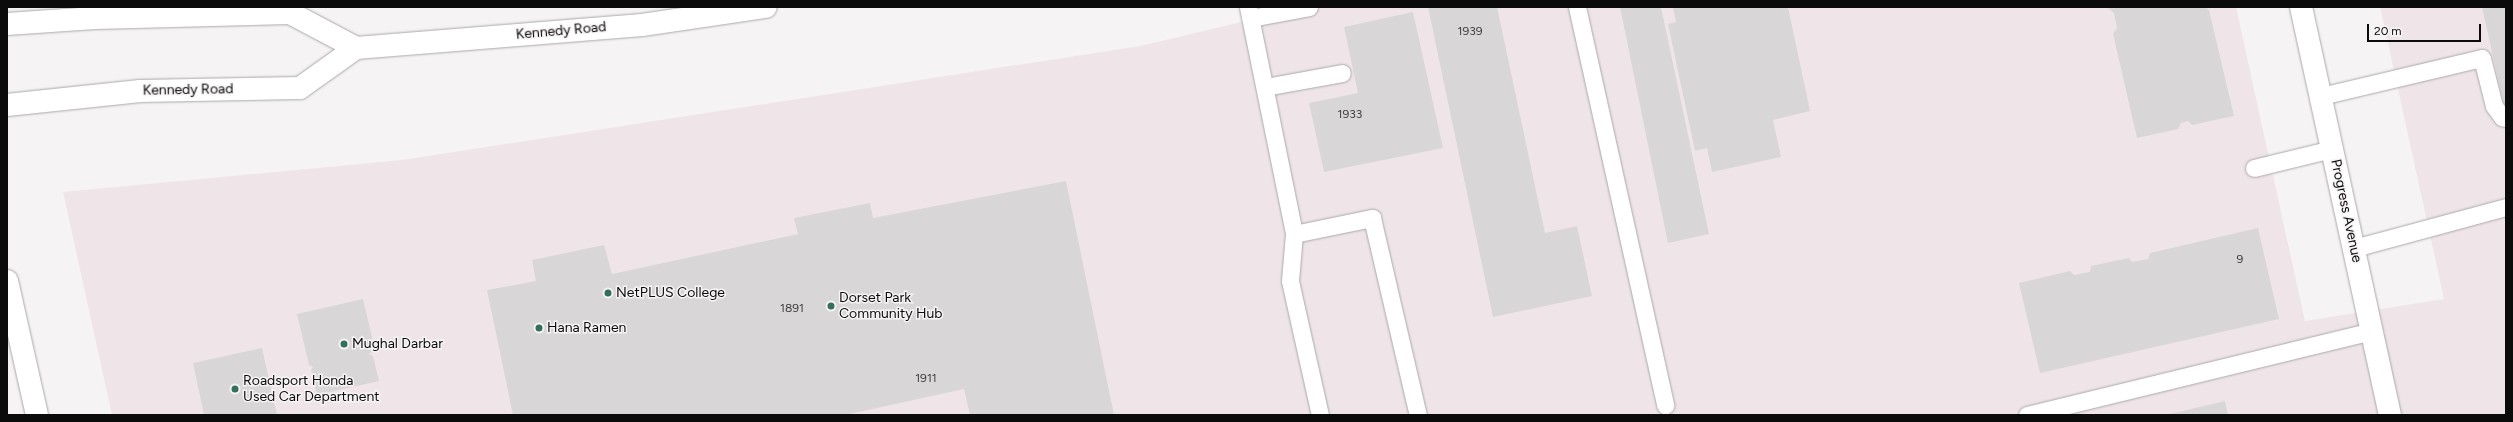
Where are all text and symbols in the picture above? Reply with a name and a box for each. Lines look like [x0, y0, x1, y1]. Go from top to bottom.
scale bar [2369, 16, 2483, 42]
street label: Kennedy Road [515, 19, 607, 43]
text: 20 m [2374, 24, 2402, 38]
house number: 1939 [1457, 25, 1483, 39]
street label: Kennedy Road [143, 81, 233, 99]
house number: 1933 [1338, 108, 1362, 122]
street label: Progress Avenue [2327, 158, 2365, 264]
house number: 9 [2237, 253, 2243, 267]
place label: NetPLUS College [616, 285, 725, 301]
marker: NetPLUS College [603, 288, 613, 298]
place label: Dorset Park Community Hub [839, 290, 943, 322]
marker: Dorset Park Community Hub [826, 301, 836, 311]
house number: 1891 [780, 302, 804, 316]
place label: Hana Ramen [547, 320, 626, 336]
marker: Hana Ramen [534, 323, 544, 333]
place label: Mughal Darbar [352, 336, 443, 352]
marker: Mughal Darbar [339, 339, 349, 349]
house number: 1911 [915, 372, 937, 386]
place label: Roadsport Honda Used Car Department [243, 373, 380, 406]
marker: Roadsport Honda Used Car Department [230, 384, 240, 394]

